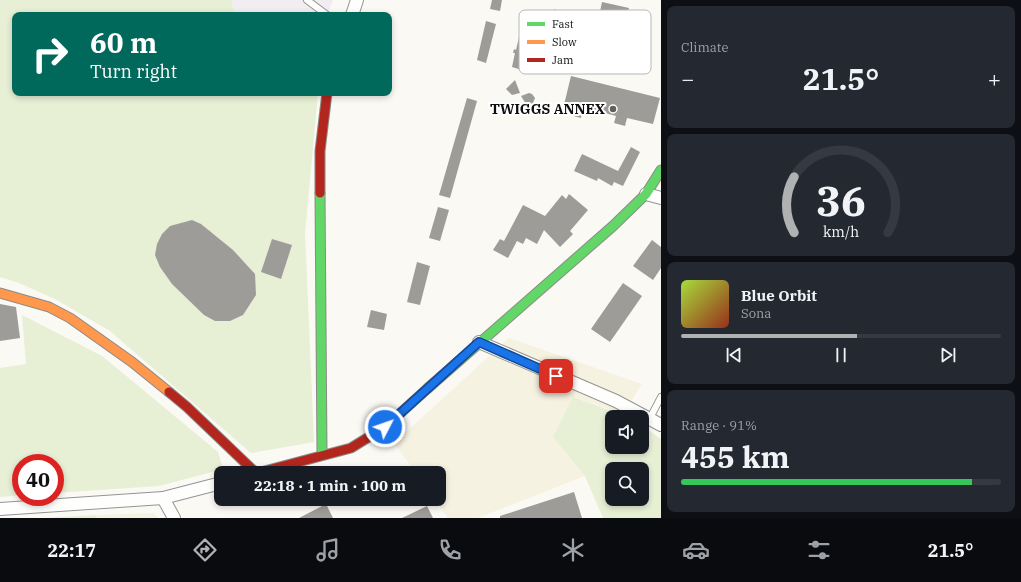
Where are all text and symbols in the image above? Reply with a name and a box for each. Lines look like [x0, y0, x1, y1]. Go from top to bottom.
legend [519, 10, 651, 74]
text: Fast [552, 17, 574, 31]
text: 60 m [90, 24, 157, 61]
icon: right [24, 28, 76, 80]
text: Slow [552, 35, 577, 49]
text: Climate [681, 39, 728, 56]
text: Jam [552, 53, 574, 67]
text: 21.5° [803, 59, 879, 98]
text: Turn right [90, 60, 177, 83]
text: − [681, 64, 694, 93]
text: + [988, 64, 1001, 93]
place label: TWIGGS ANNEX [490, 100, 605, 118]
marker: TWIGGS ANNEX [608, 104, 618, 114]
text: 36 [816, 173, 866, 227]
text: km/h [823, 222, 859, 241]
text: Blue Orbit [741, 286, 817, 305]
text: Sona [741, 305, 771, 322]
icon: previous [723, 344, 745, 366]
icon: pause [830, 344, 852, 366]
icon: next [937, 344, 959, 366]
pin [539, 359, 573, 393]
icon: arrive [545, 365, 567, 387]
position arrow [364, 406, 406, 448]
map controls [605, 410, 649, 506]
button: sound [605, 410, 649, 454]
text: Range · 91% [681, 417, 757, 434]
text: 455 km [681, 437, 790, 476]
speed limit sign: 40 [12, 454, 64, 506]
button: search [605, 462, 649, 506]
text: 22:18 · 1 min · 100 m [254, 476, 406, 495]
icon: directions [191, 536, 219, 564]
icon: music [314, 536, 342, 564]
icon: phone [436, 536, 464, 564]
icon: climate [559, 536, 587, 564]
icon: car [682, 536, 710, 564]
icon: filters [805, 536, 833, 564]
text: 22:17 [47, 539, 96, 562]
text: 21.5° [928, 539, 974, 562]

